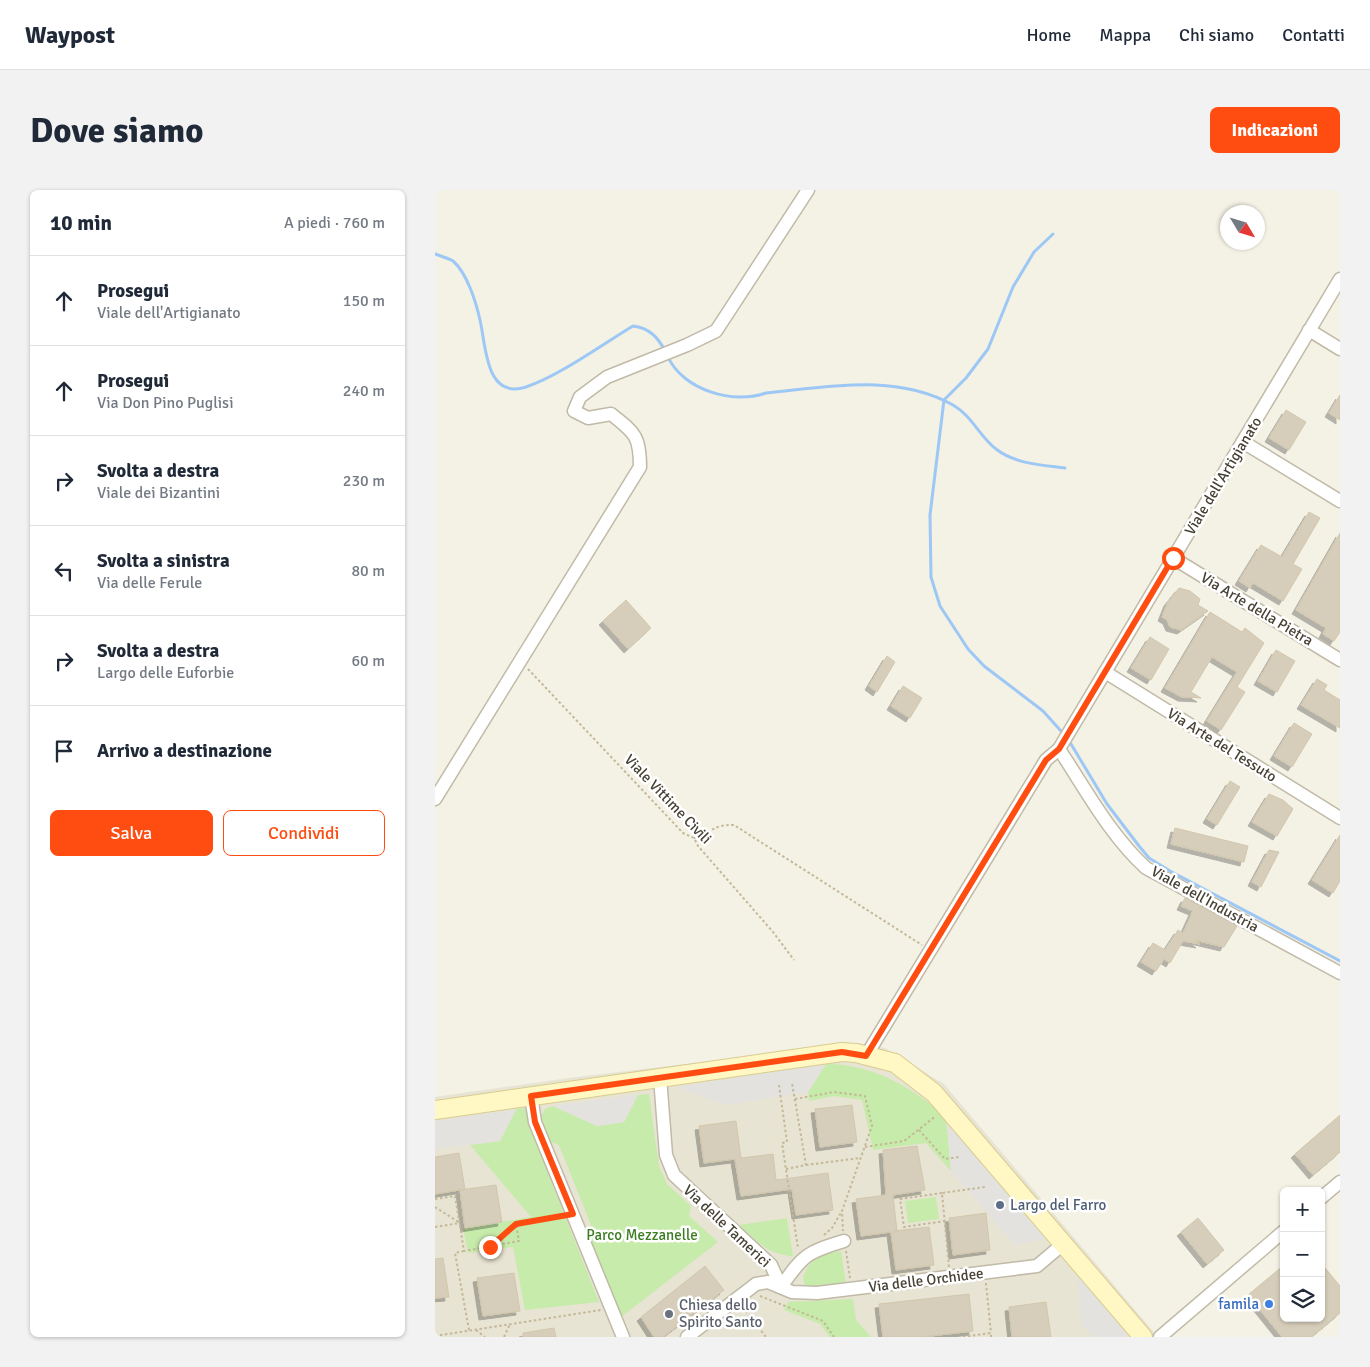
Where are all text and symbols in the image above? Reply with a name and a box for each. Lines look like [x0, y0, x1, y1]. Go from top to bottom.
text: Waypost [25, 20, 115, 50]
text: Home [1026, 24, 1071, 46]
text: Mappa [1099, 24, 1151, 46]
text: Chi siamo [1179, 24, 1254, 46]
text: Contatti [1282, 24, 1345, 46]
button: Indicazioni [1210, 107, 1340, 153]
text: Dove siamo [30, 109, 204, 152]
north arrow [1220, 205, 1265, 250]
text: 10 min [50, 210, 112, 236]
text: A piedi · 760 m [284, 213, 385, 233]
text: Prosegui [97, 279, 169, 303]
icon: ahead [50, 287, 78, 315]
text: 150 m [343, 291, 385, 311]
text: Viale dell'Artigianato [97, 303, 241, 323]
text: Prosegui [97, 369, 169, 393]
icon: ahead [50, 377, 78, 405]
text: 240 m [343, 381, 385, 401]
text: Via Don Pino Puglisi [97, 393, 233, 413]
street label: Viale dell'Artigianato [1181, 414, 1265, 538]
text: Svolta a destra [97, 459, 219, 483]
icon: right [50, 467, 78, 495]
text: 230 m [343, 471, 385, 491]
text: Viale dei Bizantini [97, 483, 220, 503]
route start [1162, 547, 1185, 570]
text: Svolta a sinistra [97, 549, 230, 573]
icon: left [50, 557, 78, 585]
text: 80 m [351, 561, 385, 581]
street label: Via Arte della Pietra [1198, 568, 1316, 650]
text: Via delle Ferule [97, 573, 202, 593]
text: Svolta a destra [97, 639, 219, 663]
icon: right [50, 647, 78, 675]
text: 60 m [351, 651, 385, 671]
text: Largo delle Euforbie [97, 663, 234, 683]
street label: Via Arte del Tessuto [1164, 704, 1280, 786]
icon: arrive [50, 737, 78, 765]
text: Arrivo a destinazione [97, 739, 272, 763]
street label: Viale Vittime Civili [621, 750, 715, 848]
button: Salva [50, 810, 213, 856]
button: Condividi [223, 810, 385, 856]
street label: Viale dell'Industria [1148, 862, 1262, 936]
street label: Via delle Tamerici [680, 1181, 774, 1271]
map controls [1280, 1187, 1325, 1322]
button: + [1280, 1187, 1325, 1232]
place label: Largo del Farro [1010, 1196, 1107, 1214]
marker: Largo del Farro [994, 1199, 1006, 1211]
park label: Parco Mezzanelle [586, 1226, 698, 1244]
button: − [1280, 1232, 1325, 1277]
route end [479, 1236, 502, 1259]
street label: Via delle Orchidee [867, 1264, 985, 1296]
button: layers [1280, 1277, 1325, 1322]
place label: famila [1218, 1295, 1259, 1313]
place label: Chiesa dello Spirito Santo [679, 1296, 763, 1331]
marker: famila [1263, 1298, 1275, 1310]
marker: Chiesa dello Spirito Santo [663, 1308, 675, 1320]

